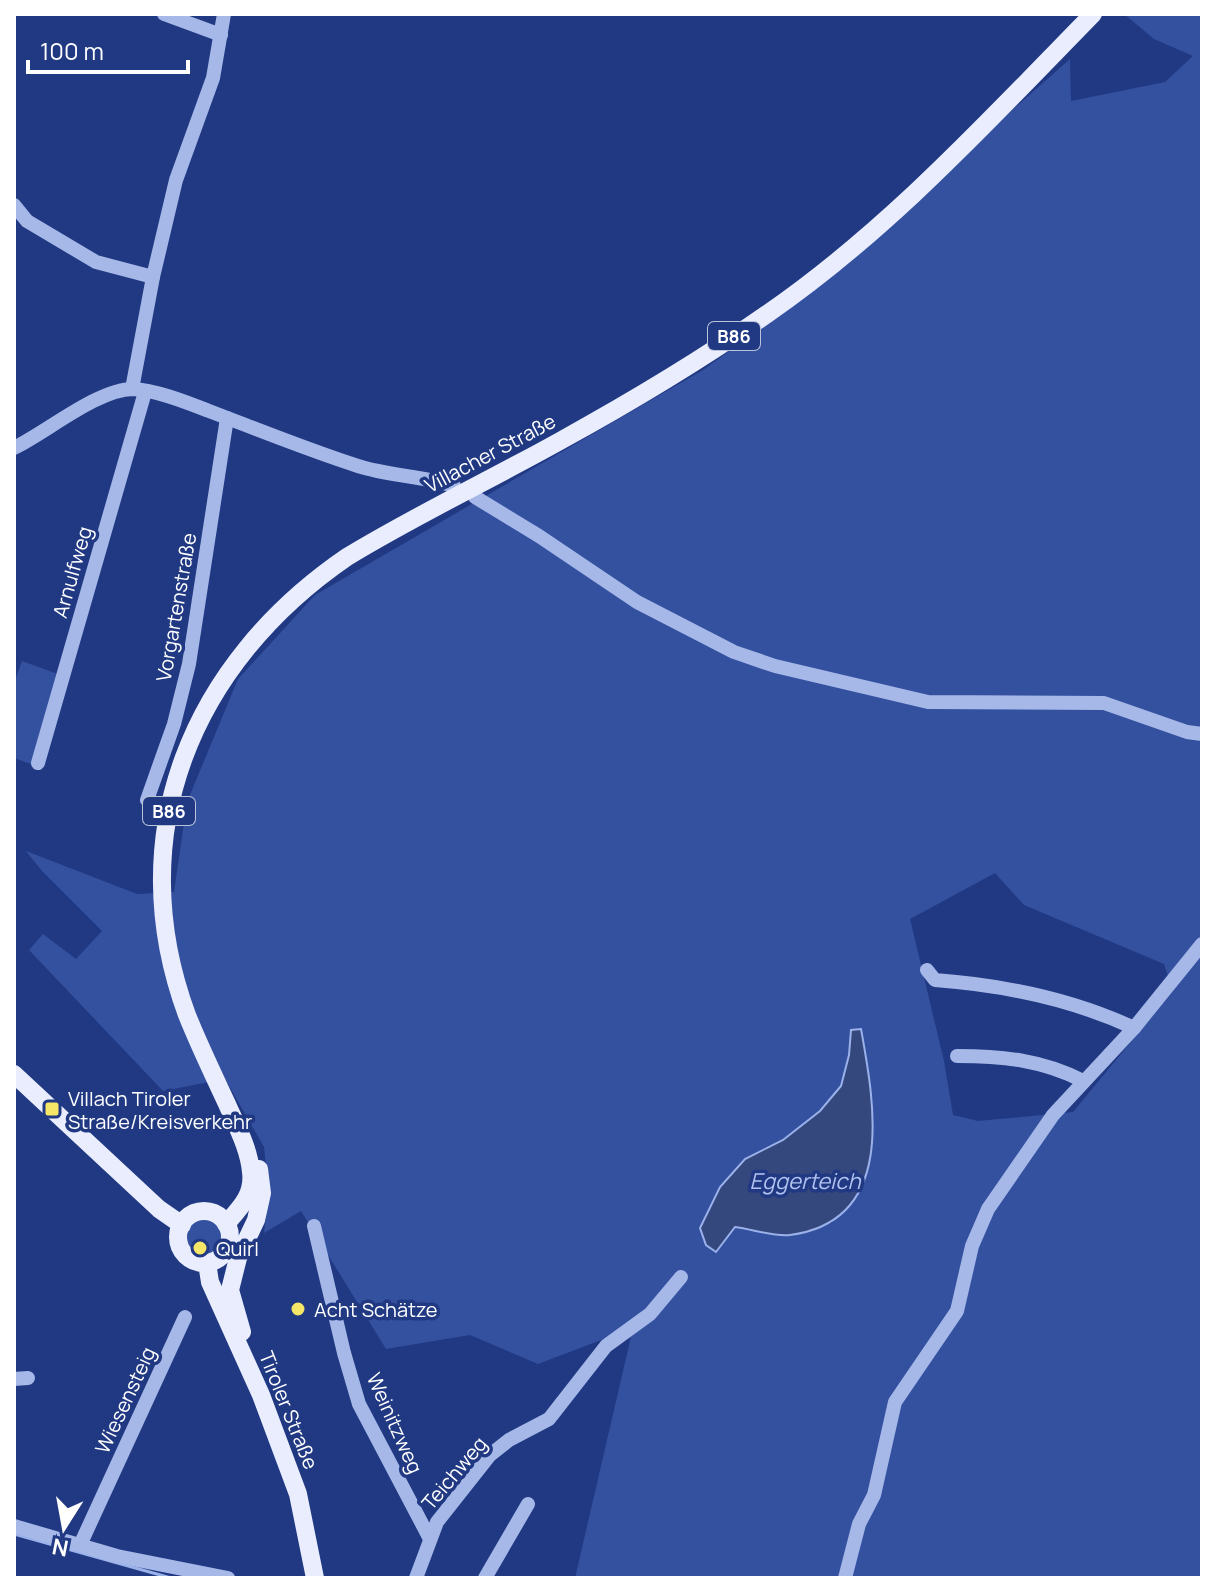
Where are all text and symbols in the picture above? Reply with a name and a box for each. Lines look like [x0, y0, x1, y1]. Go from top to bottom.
scale bar [28, 24, 188, 74]
text: 100 m [40, 34, 104, 67]
road number: B86 [708, 322, 760, 350]
street label: Villacher Straße [420, 407, 560, 499]
street label: Arnulfweg [46, 523, 98, 621]
street label: Vorgartenstraße [150, 530, 202, 684]
road number: B86 [143, 797, 195, 825]
place label: Villach Tiroler Straße/Kreisverkehr [68, 1085, 252, 1135]
marker: Villach Tiroler Straße/Kreisverkehr [43, 1100, 61, 1118]
water label: Eggerteich [750, 1166, 861, 1196]
place label: Quirl [216, 1235, 259, 1262]
marker: Quirl [191, 1239, 209, 1257]
place label: Acht Schätze [314, 1296, 438, 1323]
marker: Acht Schätze [289, 1300, 307, 1318]
street label: Wiesensteig [89, 1342, 161, 1458]
street label: Tiroler Straße [253, 1347, 325, 1473]
street label: Weinitzweg [361, 1368, 429, 1478]
street label: Teichweg [415, 1431, 493, 1515]
north arrow [24, 1488, 104, 1568]
text: N [50, 1531, 71, 1564]

